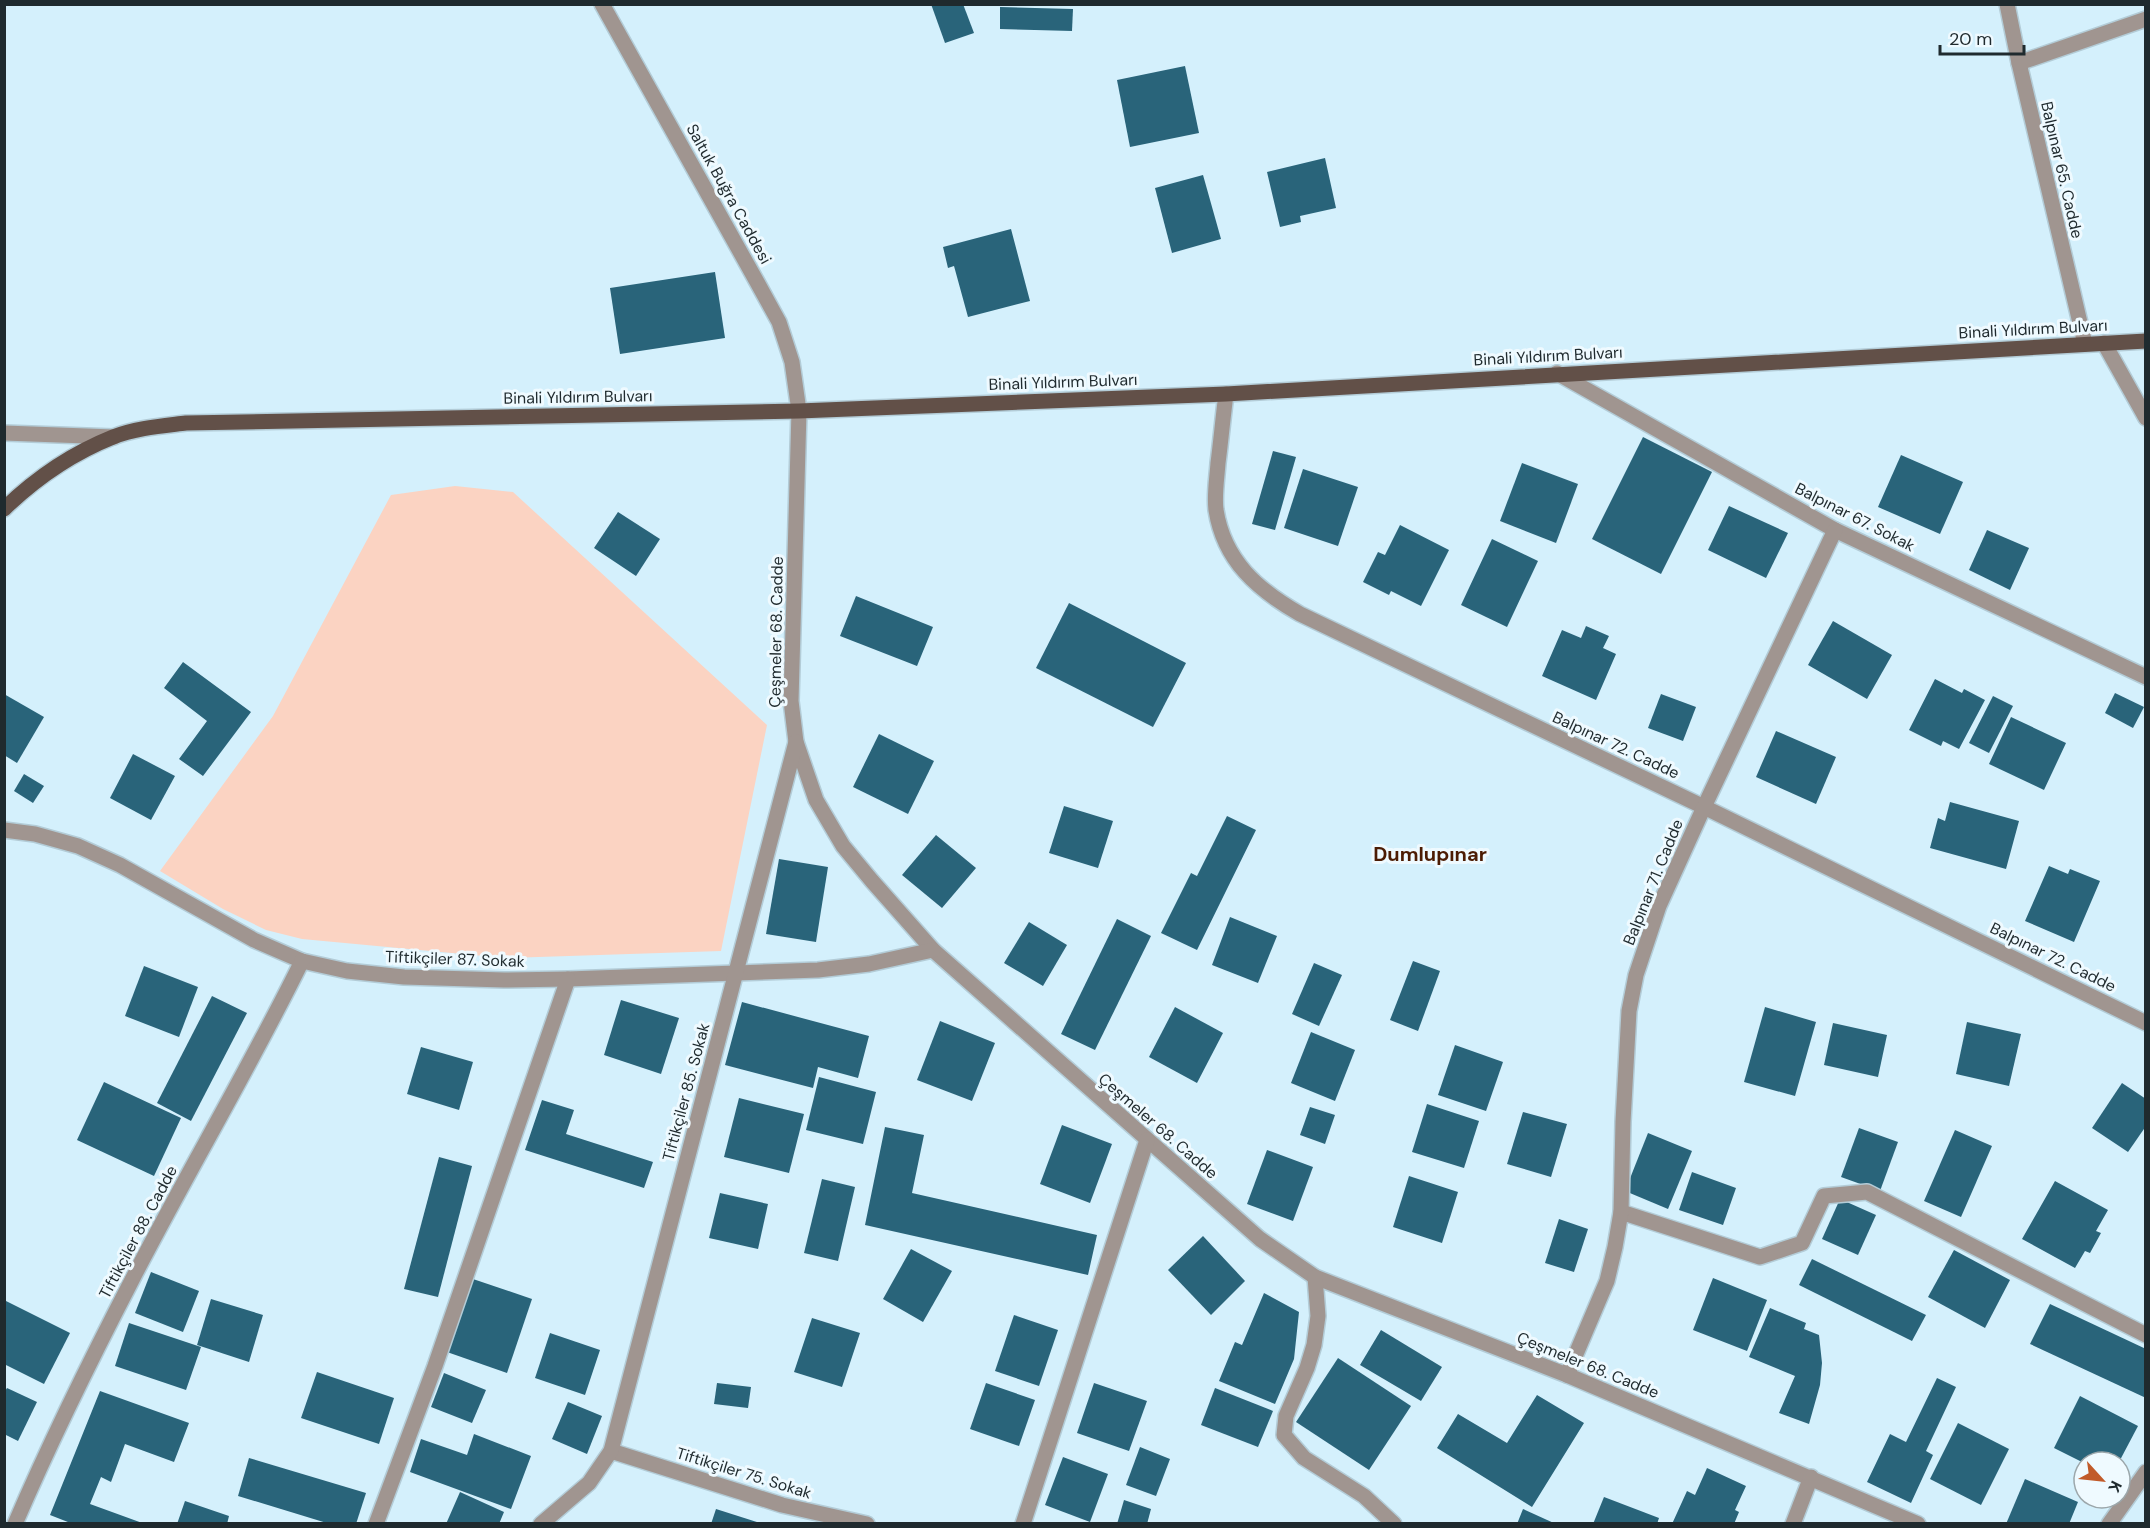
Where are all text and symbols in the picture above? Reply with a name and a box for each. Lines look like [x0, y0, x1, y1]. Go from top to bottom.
scale bar [1940, 18, 2024, 56]
text: 20 m [1949, 27, 1992, 51]
street label: Balpınar 65. Cadde [2036, 100, 2088, 240]
street label: Saltuk Buğra Caddesi [682, 120, 776, 268]
street label: Binali Yıldırım Bulvarı [1958, 315, 2108, 343]
street label: Binali Yıldırım Bulvarı [1473, 342, 1623, 370]
street label: Binali Yıldırım Bulvarı [988, 369, 1138, 395]
street label: Binali Yıldırım Bulvarı [503, 385, 653, 409]
street label: Balpınar 67. Sokak [1792, 478, 1918, 556]
street label: Çeşmeler 68. Cadde [764, 556, 788, 708]
street label: Balpınar 72. Cadde [1549, 706, 1683, 784]
street label: Balpınar 71. Cadde [1618, 816, 1688, 948]
district label: Dumlupınar [1373, 841, 1487, 867]
street label: Balpınar 72. Cadde [1987, 917, 2119, 997]
street label: Tiftikçiler 87. Sokak [385, 946, 525, 972]
street label: Tiftikçiler 85. Sokak [657, 1021, 715, 1163]
street label: Çeşmeler 68. Cadde [1094, 1068, 1222, 1184]
street label: Tiftikçiler 88. Cadde [94, 1162, 182, 1302]
street label: Çeşmeler 68. Cadde [1514, 1327, 1662, 1403]
street label: Tiftikçiler 75. Sokak [674, 1442, 814, 1504]
north arrow [2072, 1450, 2132, 1510]
text: K [2103, 1477, 2127, 1496]

